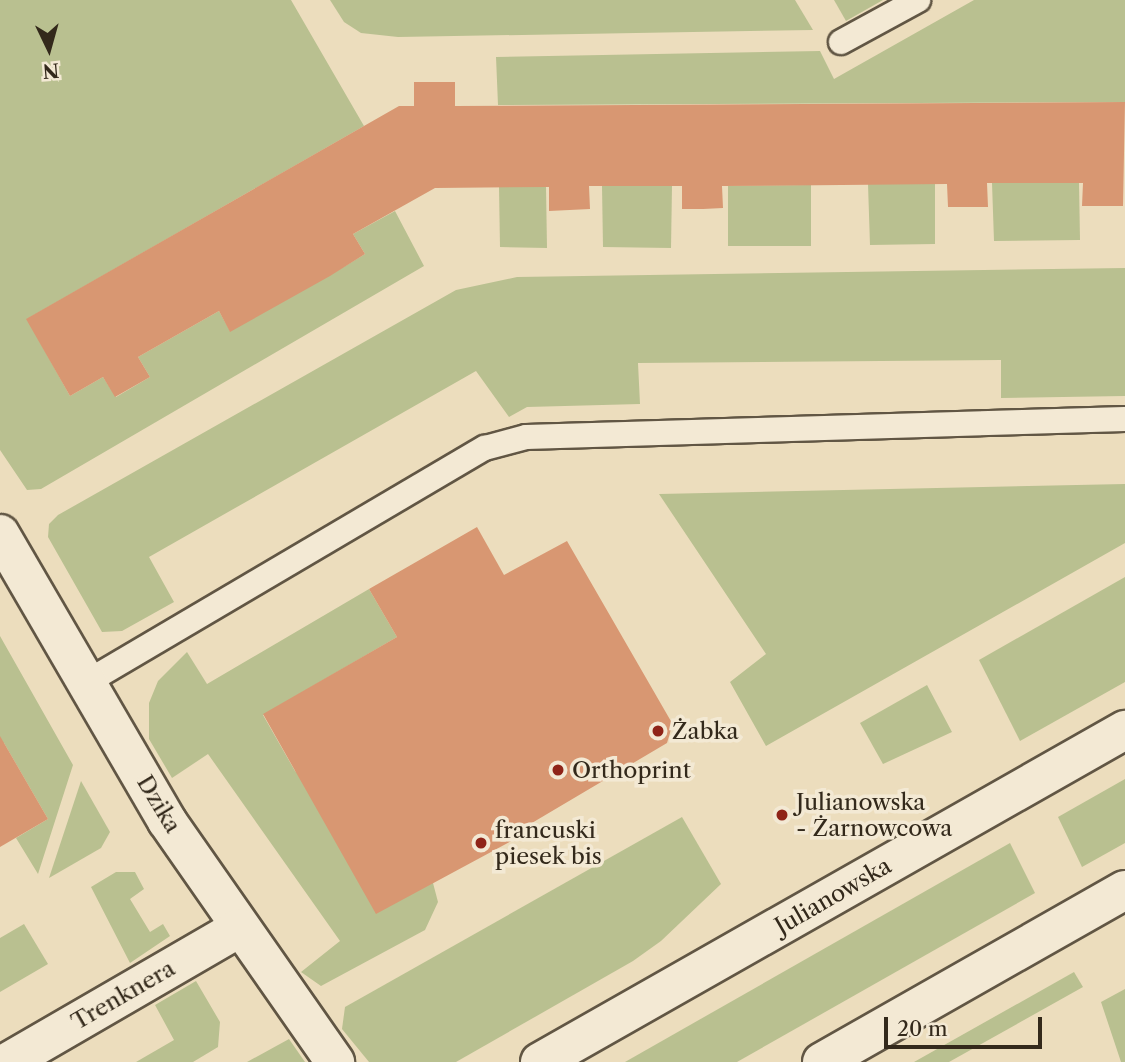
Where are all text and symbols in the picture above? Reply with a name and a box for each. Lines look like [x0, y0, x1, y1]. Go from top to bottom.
north arrow [14, 14, 84, 84]
text: N [42, 58, 60, 83]
place label: Żabka [672, 717, 739, 745]
marker: Żabka [650, 723, 666, 739]
place label: Orthoprint [572, 756, 691, 784]
marker: Orthoprint [550, 762, 566, 778]
street label: Dzika [131, 770, 187, 838]
place label: Julianowska - Żarnowcowa [796, 788, 952, 842]
marker: Julianowska - Żarnowcowa [774, 807, 790, 823]
place label: francuski piesek bis [495, 816, 602, 870]
marker: francuski piesek bis [473, 835, 489, 851]
street label: Julianowska [770, 852, 896, 940]
street label: Trenknera [66, 954, 180, 1036]
scale bar [887, 1002, 1044, 1046]
text: 20 m [897, 1016, 948, 1041]

